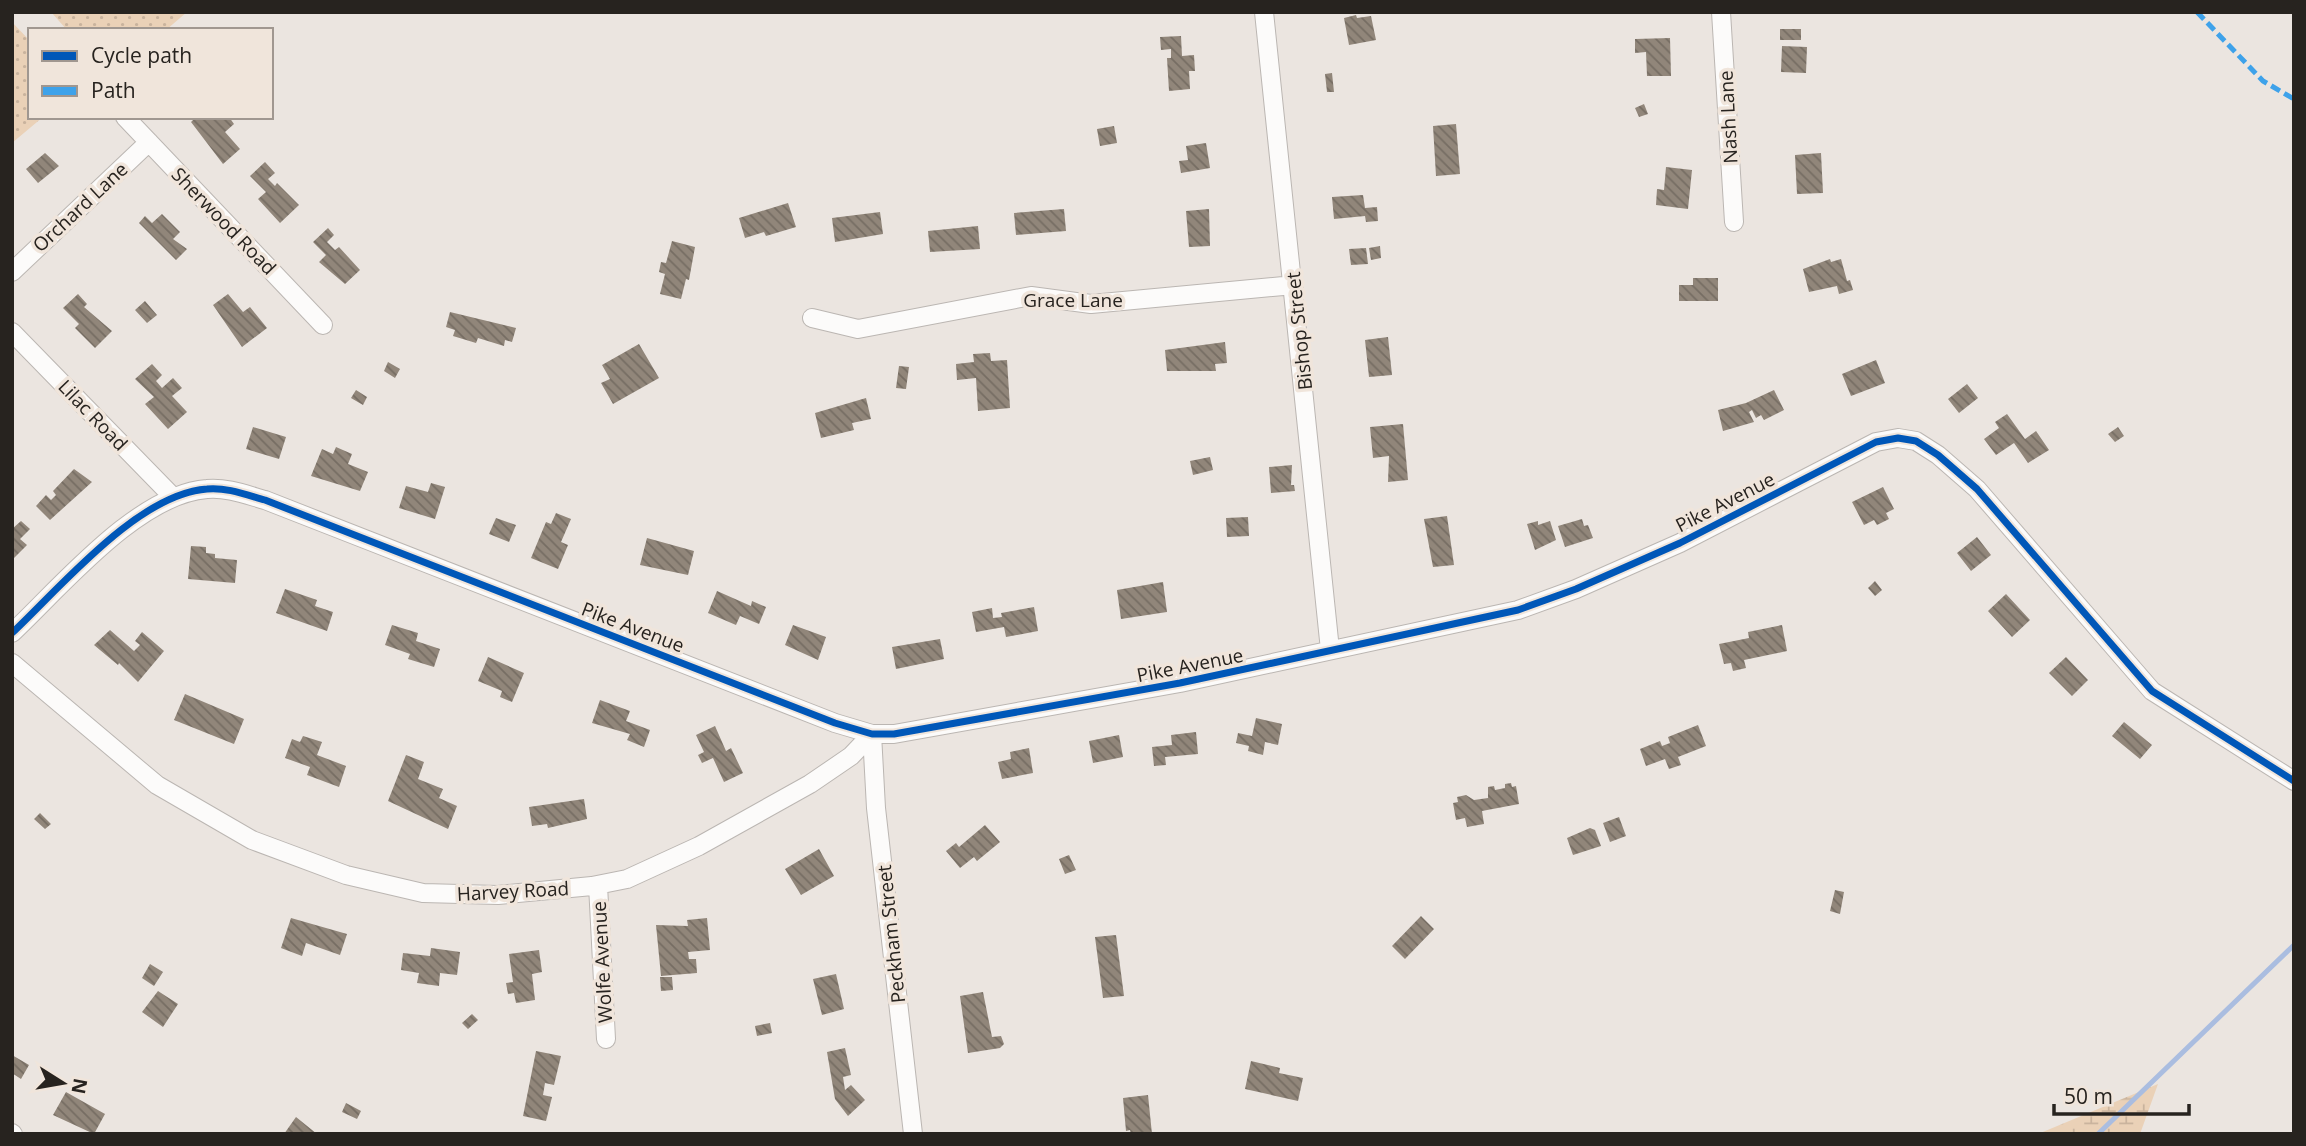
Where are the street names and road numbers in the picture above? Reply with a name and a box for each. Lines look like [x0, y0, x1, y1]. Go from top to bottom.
street label: Nash Lane [1713, 70, 1743, 164]
street label: Orchard Lane [27, 156, 133, 258]
street label: Sherwood Road [166, 162, 282, 280]
street label: Bishop Street [1280, 270, 1318, 391]
street label: Grace Lane [1023, 287, 1123, 313]
street label: Lilac Road [53, 374, 133, 456]
street label: Pike Avenue [1671, 466, 1779, 538]
street label: Pike Avenue [578, 596, 688, 658]
street label: Pike Avenue [1135, 642, 1245, 688]
street label: Peckham Street [871, 863, 911, 1004]
street label: Harvey Road [456, 875, 570, 907]
street label: Wolfe Avenue [586, 900, 618, 1024]

